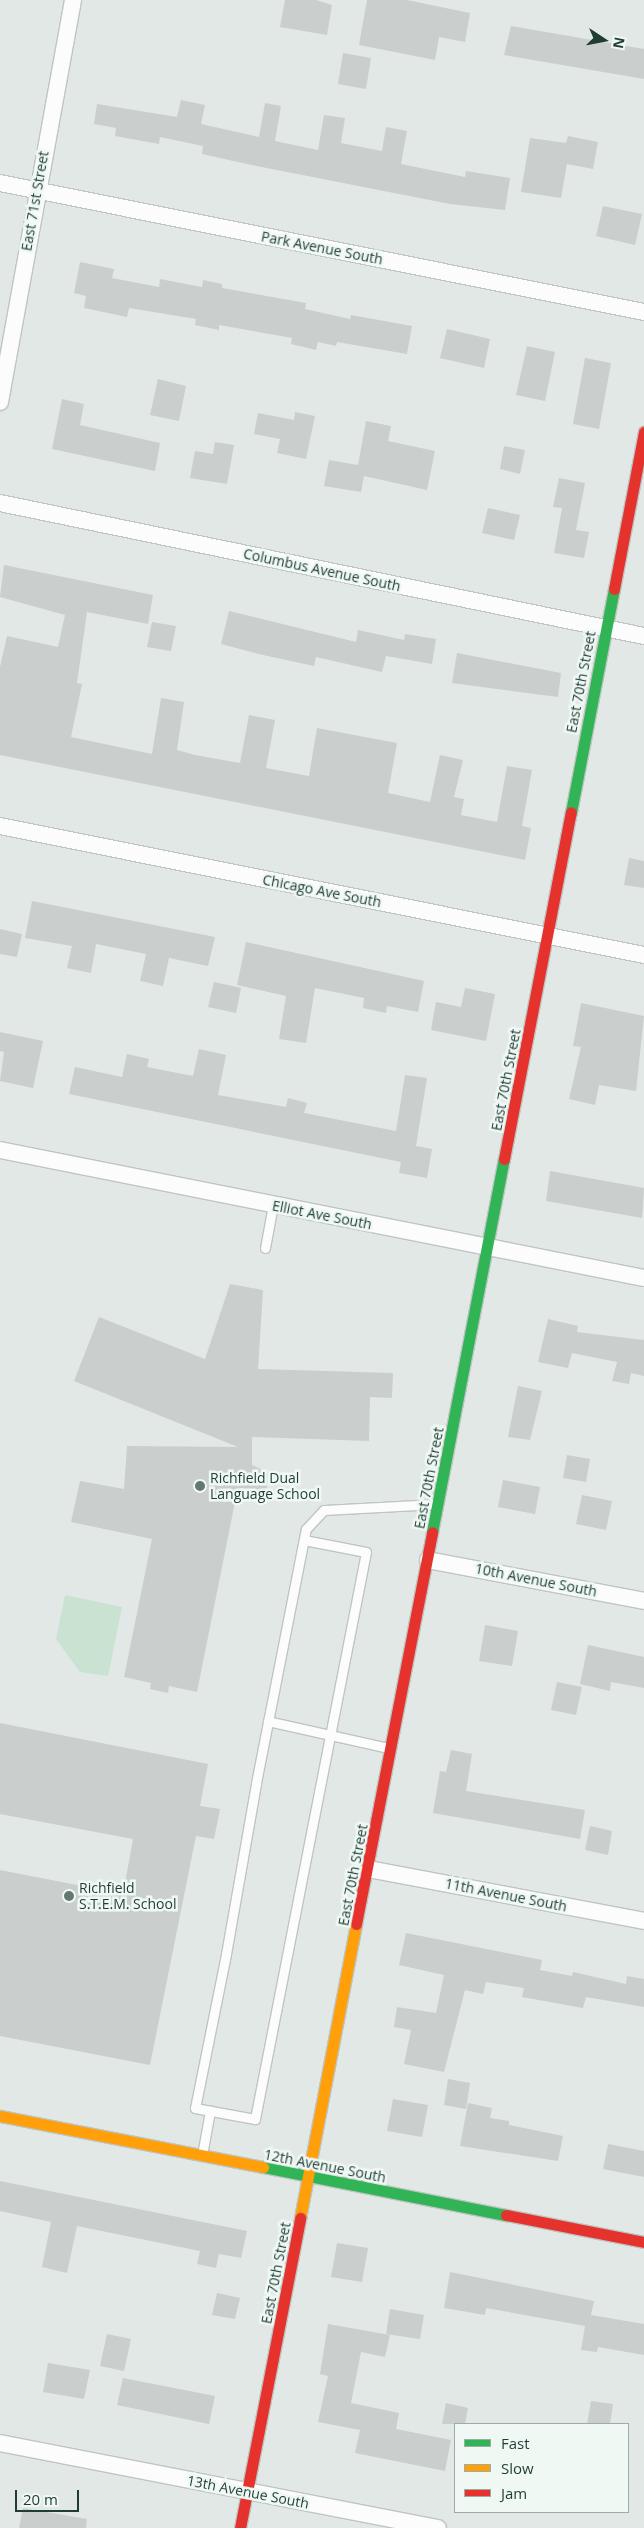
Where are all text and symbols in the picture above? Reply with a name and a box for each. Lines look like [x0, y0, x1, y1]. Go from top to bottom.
north arrow [579, 15, 629, 65]
text: N [609, 36, 630, 50]
street label: East 71st Street [18, 150, 52, 252]
street label: Park Avenue South [260, 228, 384, 268]
street label: Columbus Avenue South [242, 545, 402, 595]
street label: East 70th Street [563, 630, 599, 734]
street label: Chicago Ave South [261, 871, 383, 911]
street label: East 70th Street [488, 1028, 524, 1132]
street label: Elliot Ave South [271, 1197, 373, 1233]
street label: East 70th Street [411, 1426, 447, 1530]
place label: Richfield Dual Language School [210, 1470, 320, 1502]
marker: Richfield Dual Language School [194, 1480, 206, 1492]
street label: 10th Avenue South [474, 1560, 598, 1600]
street label: East 70th Street [335, 1823, 371, 1927]
street label: 11th Avenue South [444, 1875, 568, 1915]
place label: Richfield S.T.E.M. School [79, 1880, 176, 1912]
marker: Richfield S.T.E.M. School [63, 1890, 75, 1902]
street label: 12th Avenue South [263, 2146, 387, 2186]
street label: East 70th Street [258, 2221, 294, 2325]
legend [454, 2423, 629, 2513]
text: Fast [501, 2433, 530, 2453]
text: Slow [501, 2458, 534, 2478]
street label: 13th Avenue South [186, 2472, 310, 2512]
scale bar [18, 2480, 81, 2512]
text: Jam [501, 2483, 527, 2503]
text: 20 m [23, 2489, 58, 2509]

